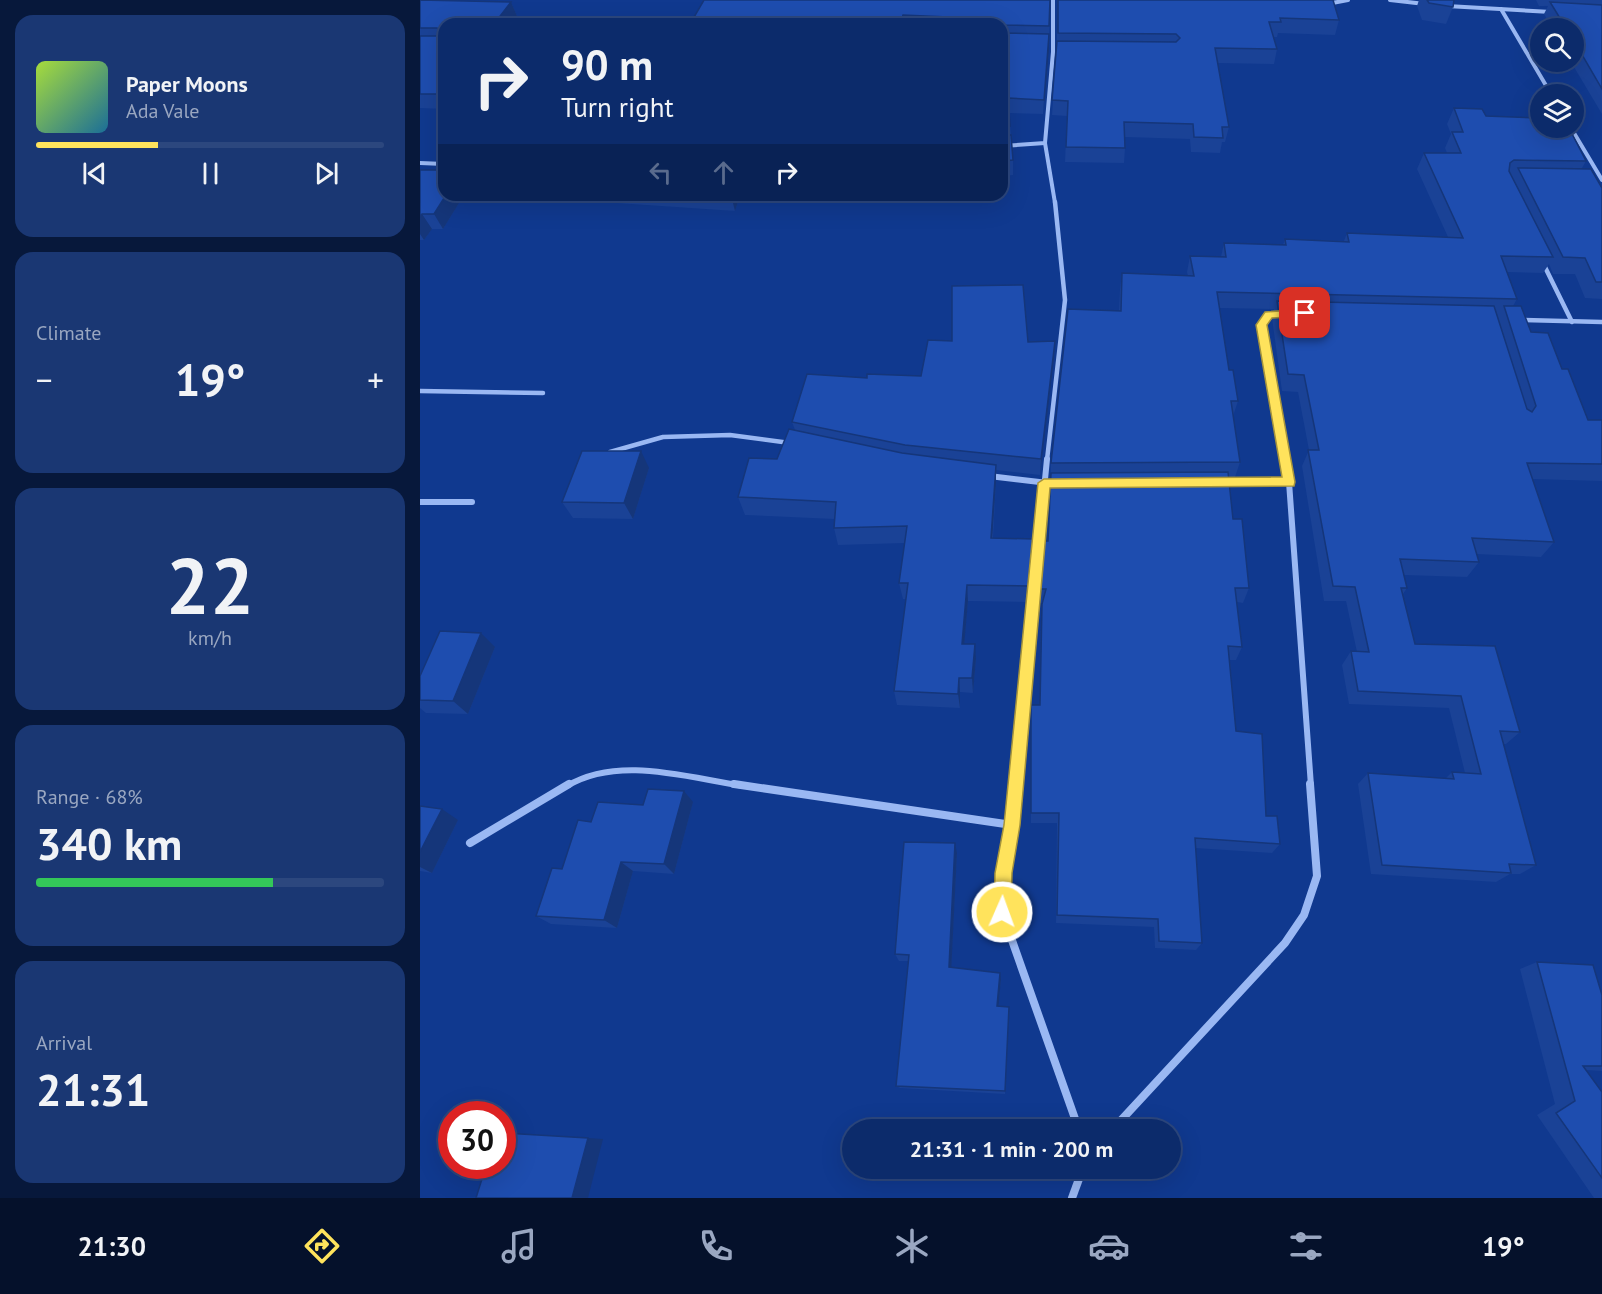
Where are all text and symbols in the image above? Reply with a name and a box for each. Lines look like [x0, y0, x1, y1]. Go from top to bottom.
map controls [1530, 18, 1584, 138]
button: search [1530, 18, 1584, 72]
text: 90 m [561, 37, 653, 92]
icon: right [462, 42, 540, 120]
text: Paper Moons [126, 70, 248, 98]
button: layers [1530, 84, 1584, 138]
text: Turn right [561, 90, 674, 124]
text: Ada Vale [126, 98, 199, 124]
icon: left [644, 156, 677, 189]
icon: ahead [707, 156, 740, 189]
icon: right [770, 156, 803, 189]
icon: previous [78, 157, 111, 190]
icon: pause [194, 157, 227, 190]
icon: next [310, 157, 343, 190]
pin [1279, 287, 1330, 338]
icon: arrive [1288, 296, 1321, 329]
text: Climate [36, 320, 102, 346]
text: 19° [175, 350, 245, 408]
text: − [36, 358, 53, 401]
text: + [367, 358, 384, 401]
text: 22 [166, 535, 254, 636]
text: km/h [188, 625, 232, 651]
text: Range · 68% [36, 784, 143, 810]
text: 340 km [36, 814, 182, 872]
position arrow [970, 880, 1034, 944]
text: Arrival [36, 1030, 92, 1056]
text: 21:31 [36, 1060, 150, 1118]
speed limit sign: 30 [438, 1101, 516, 1179]
text: 21:31 · 1 min · 200 m [910, 1135, 1113, 1163]
icon: directions [301, 1225, 343, 1267]
icon: music [498, 1225, 540, 1267]
icon: phone [695, 1225, 737, 1267]
icon: climate [891, 1225, 933, 1267]
icon: car [1088, 1225, 1130, 1267]
icon: filters [1285, 1225, 1327, 1267]
text: 21:30 [77, 1229, 146, 1263]
text: 19° [1482, 1229, 1524, 1263]

